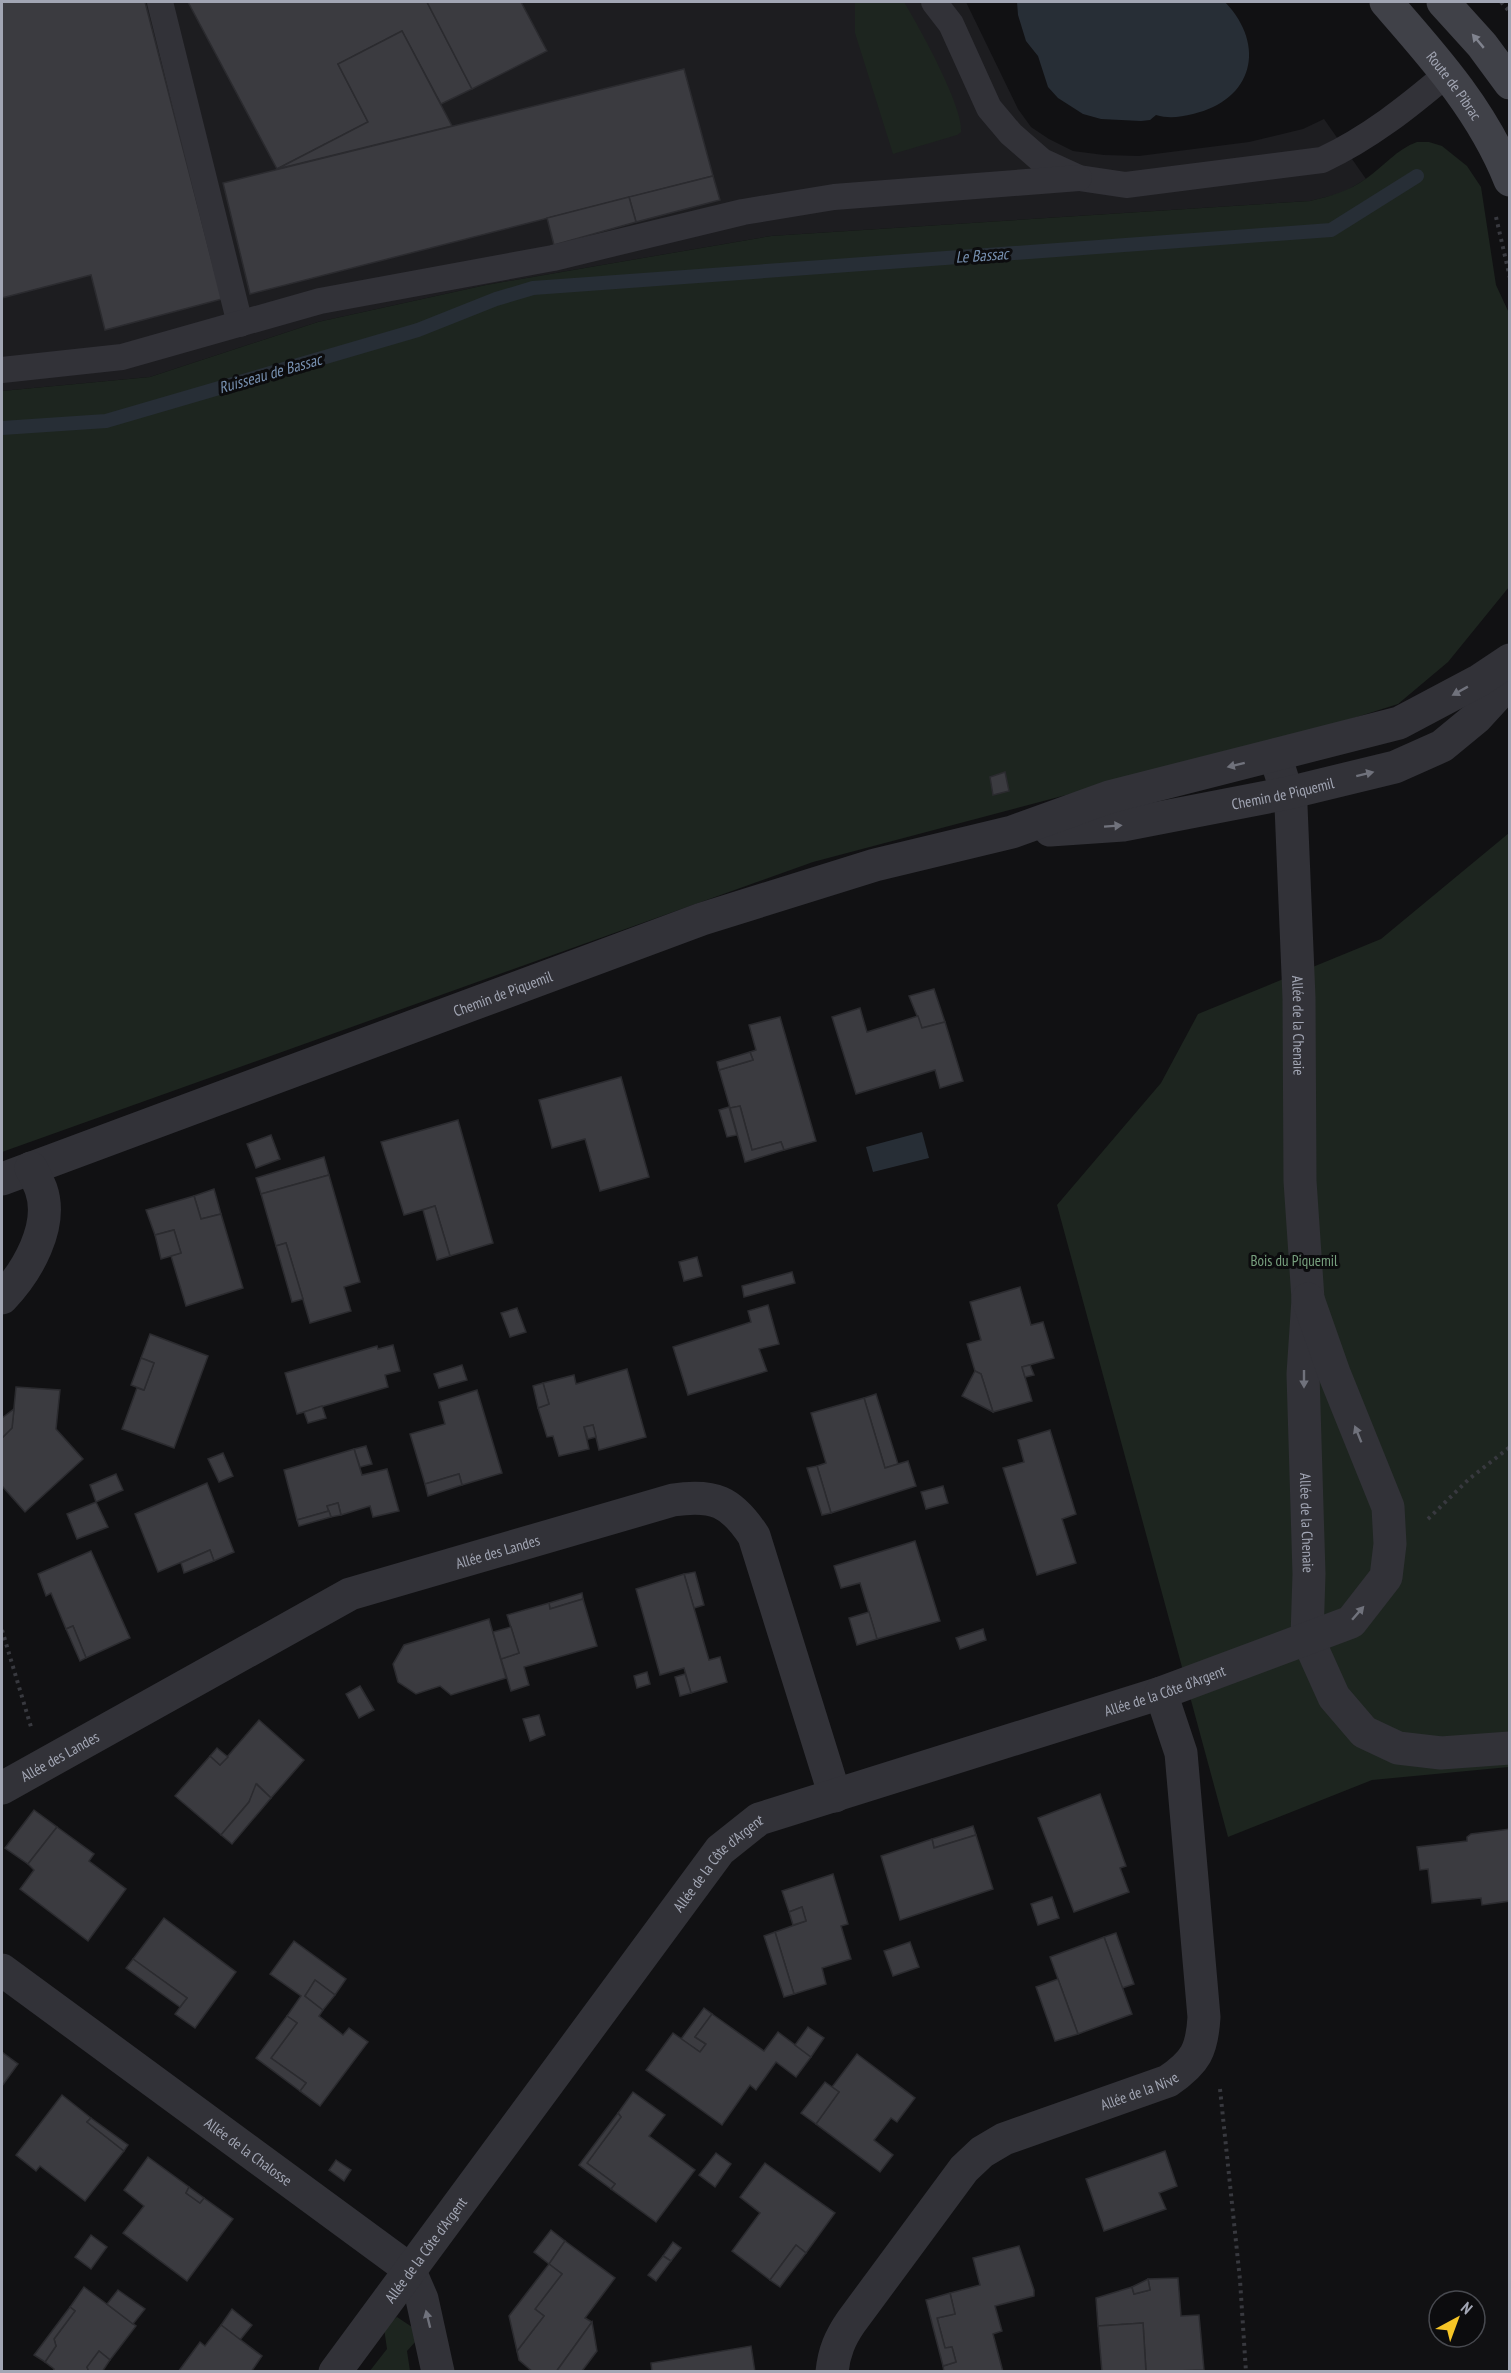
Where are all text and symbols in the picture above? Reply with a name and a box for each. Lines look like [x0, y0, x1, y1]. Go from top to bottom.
one-way arrow [1472, 34, 1485, 49]
street label: Route de Pibrac [1423, 47, 1487, 124]
water label: Le Bassac [955, 243, 1011, 267]
water label: Ruisseau de Bassac [216, 348, 326, 397]
one-way arrow [1451, 686, 1468, 696]
one-way arrow [1227, 760, 1245, 770]
one-way arrow [1356, 769, 1375, 779]
street label: Chemin de Piquemil [1230, 773, 1336, 813]
one-way arrow [1103, 821, 1122, 831]
street label: Chemin de Piquemil [450, 966, 555, 1020]
street label: Allée de la Chenaie [1289, 975, 1309, 1075]
park label: Bois du Piquemil [1251, 1251, 1338, 1270]
one-way arrow [1299, 1369, 1309, 1388]
one-way arrow [1353, 1424, 1363, 1442]
street label: Allée de la Chenaie [1296, 1473, 1318, 1573]
street label: Allée des Landes [453, 1530, 542, 1572]
one-way arrow [1351, 1606, 1364, 1621]
street label: Allée de la Côte d'Argent [1102, 1660, 1228, 1720]
street label: Allée des Landes [17, 1726, 102, 1785]
street label: Allée de la Côte d'Argent [668, 1809, 765, 1915]
street label: Allée de la Nive [1098, 2067, 1182, 2114]
street label: Allée de la Chalosse [201, 2113, 296, 2190]
street label: Allée de la Côte d'Argent [380, 2193, 471, 2306]
north arrow [1427, 2289, 1487, 2349]
text: N [1457, 2297, 1477, 2318]
one-way arrow [422, 2310, 432, 2328]

